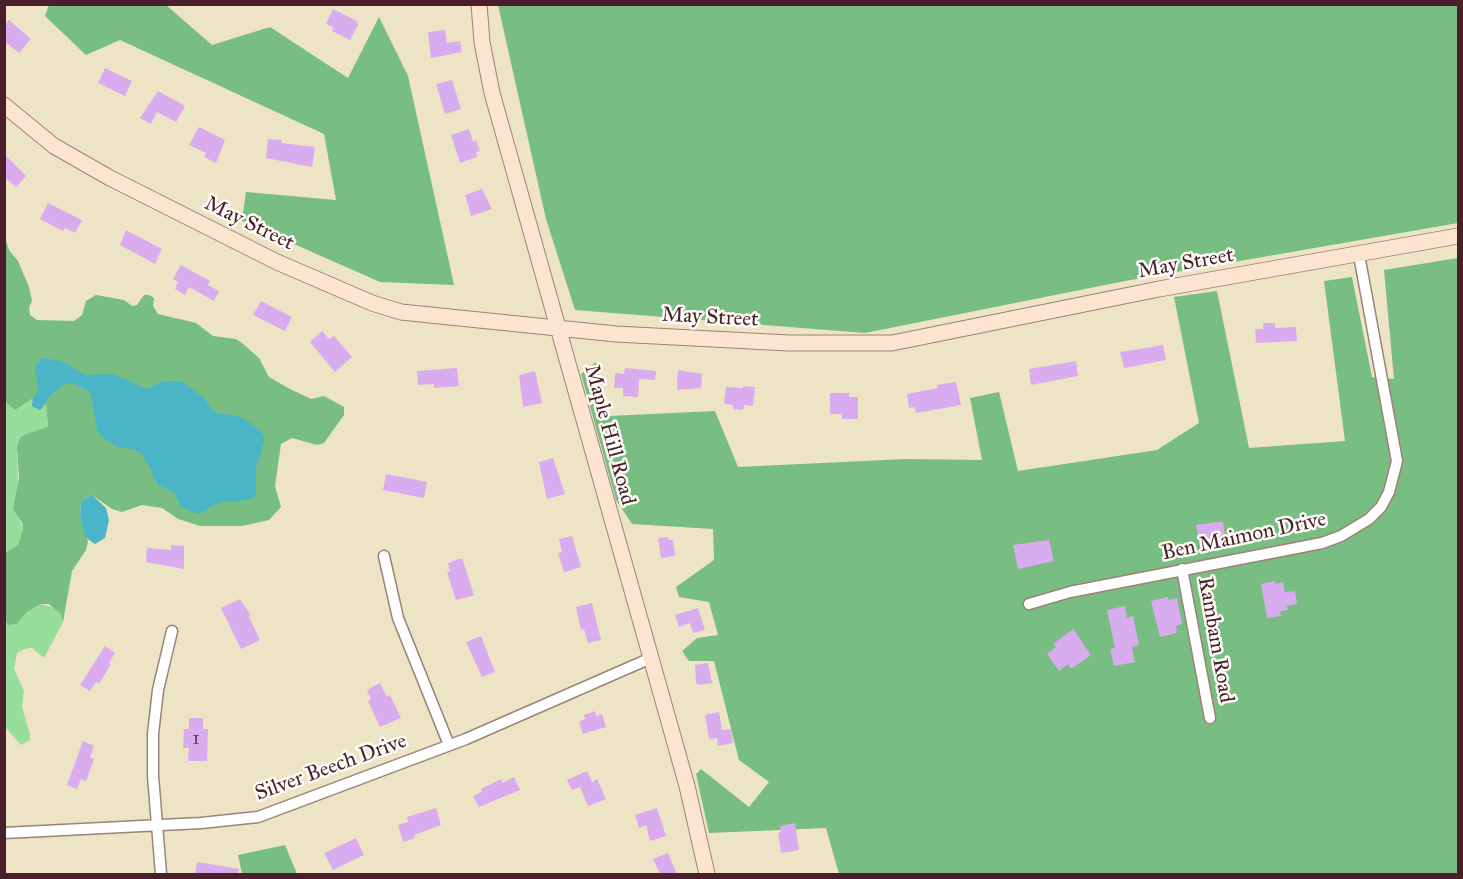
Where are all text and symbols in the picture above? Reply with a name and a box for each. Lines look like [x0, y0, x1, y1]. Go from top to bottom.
street label: May Street [200, 191, 298, 257]
street label: May Street [1136, 243, 1236, 285]
street label: May Street [661, 303, 759, 333]
street label: Maple Hill Road [578, 362, 640, 508]
street label: Ben Maimon Drive [1159, 507, 1329, 567]
street label: Rambam Road [1192, 575, 1238, 705]
house number: 1 [192, 729, 200, 751]
street label: Silver Beech Drive [252, 729, 410, 807]

